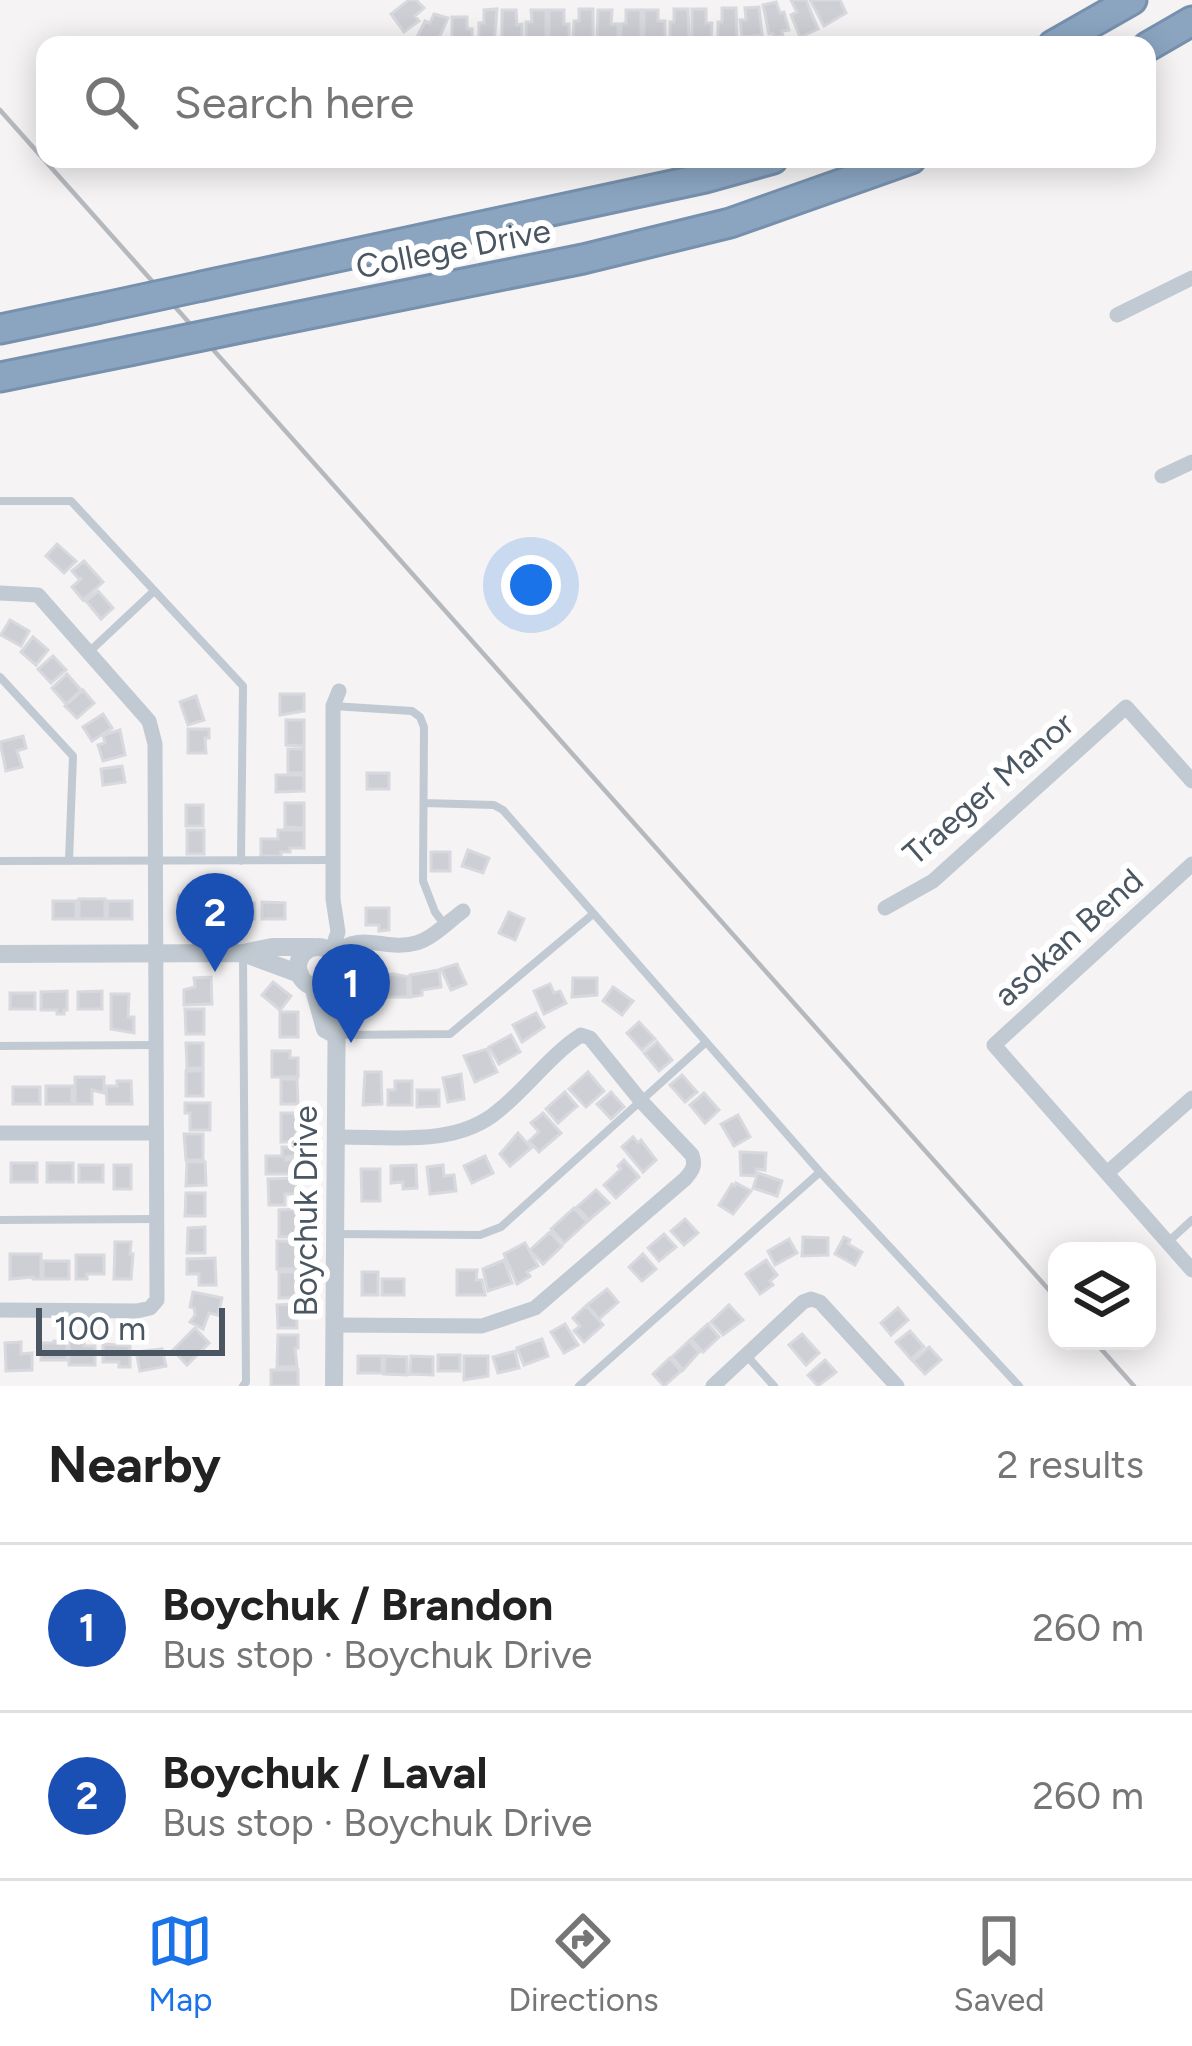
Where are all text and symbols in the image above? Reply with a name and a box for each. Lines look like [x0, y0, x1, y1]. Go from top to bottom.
search box [36, 36, 1156, 168]
icon: search [78, 69, 144, 135]
text: Search here [174, 75, 414, 129]
street label: College Drive [353, 211, 554, 286]
your location [501, 555, 561, 615]
street label: Traeger Manor [895, 704, 1081, 873]
street label: asokan Bend [986, 861, 1151, 1014]
pin: 2 [176, 873, 254, 972]
pin: 1 [312, 944, 390, 1043]
street label: Boychuk Drive [286, 1106, 325, 1316]
map controls [1048, 1242, 1156, 1350]
button: layers [1048, 1242, 1156, 1350]
scale bar [36, 1302, 225, 1355]
text: 100 m [54, 1309, 146, 1348]
text: Nearby [48, 1434, 221, 1495]
text: 2 results [997, 1441, 1144, 1488]
text: Boychuk / Brandon [162, 1577, 553, 1631]
text: 1 [79, 1604, 95, 1651]
text: 260 m [1032, 1604, 1144, 1651]
text: Bus stop · Boychuk Drive [162, 1631, 592, 1678]
text: Boychuk / Laval [162, 1745, 488, 1799]
text: 2 [76, 1772, 98, 1819]
text: 260 m [1032, 1772, 1144, 1819]
text: Bus stop · Boychuk Drive [162, 1799, 592, 1846]
tab: Map [147, 1908, 213, 2019]
tab: Directions [508, 1908, 659, 2019]
tab: Saved [954, 1908, 1045, 2019]

